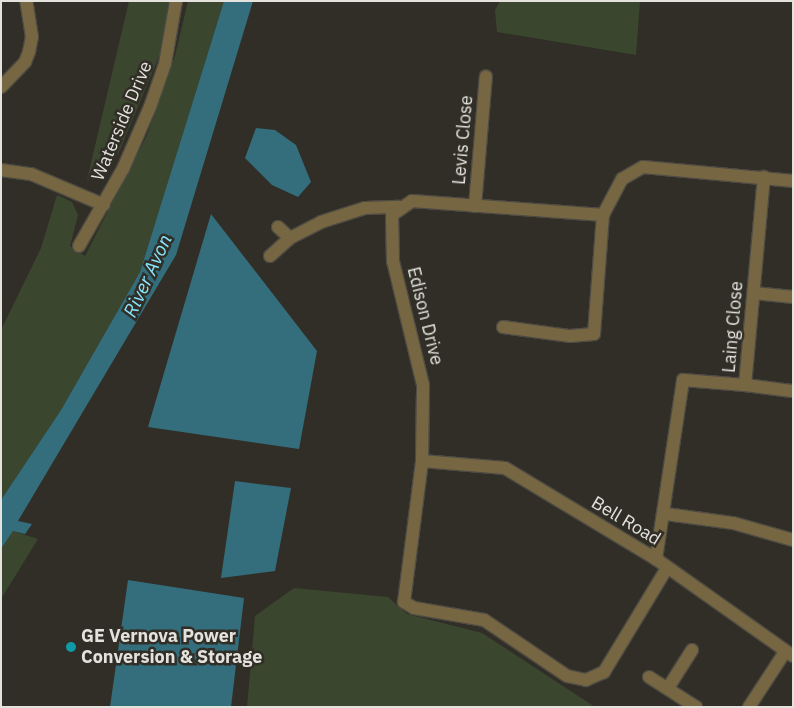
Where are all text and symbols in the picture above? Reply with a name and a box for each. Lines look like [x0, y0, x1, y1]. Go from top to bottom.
street label: Waterside Drive [87, 58, 157, 184]
street label: Levis Close [448, 94, 478, 186]
water label: River Avon [119, 231, 177, 321]
street label: Edison Drive [402, 265, 448, 367]
street label: Laing Close [718, 280, 748, 374]
street label: Bell Road [587, 492, 665, 550]
place label: GE Vernova Power Conversion & Storage [81, 626, 262, 669]
marker: GE Vernova Power Conversion & Storage [65, 641, 77, 653]

